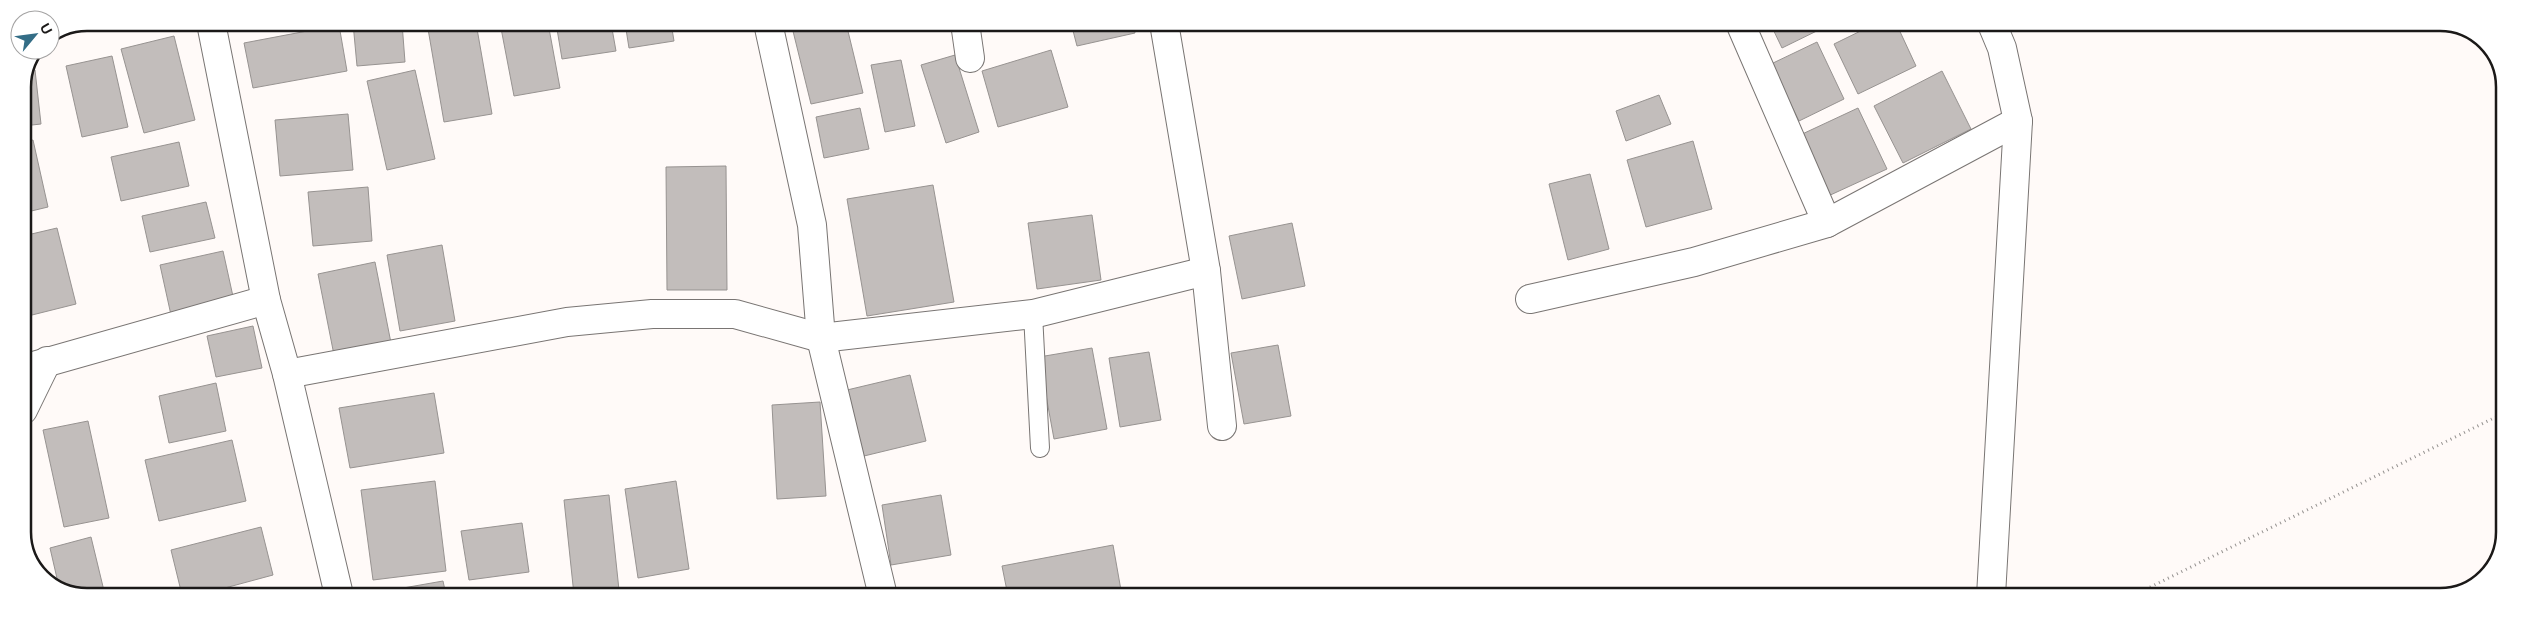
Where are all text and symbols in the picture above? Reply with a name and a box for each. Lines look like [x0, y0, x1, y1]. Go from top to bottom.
north arrow [10, 10, 60, 60]
text: U [37, 20, 56, 37]

